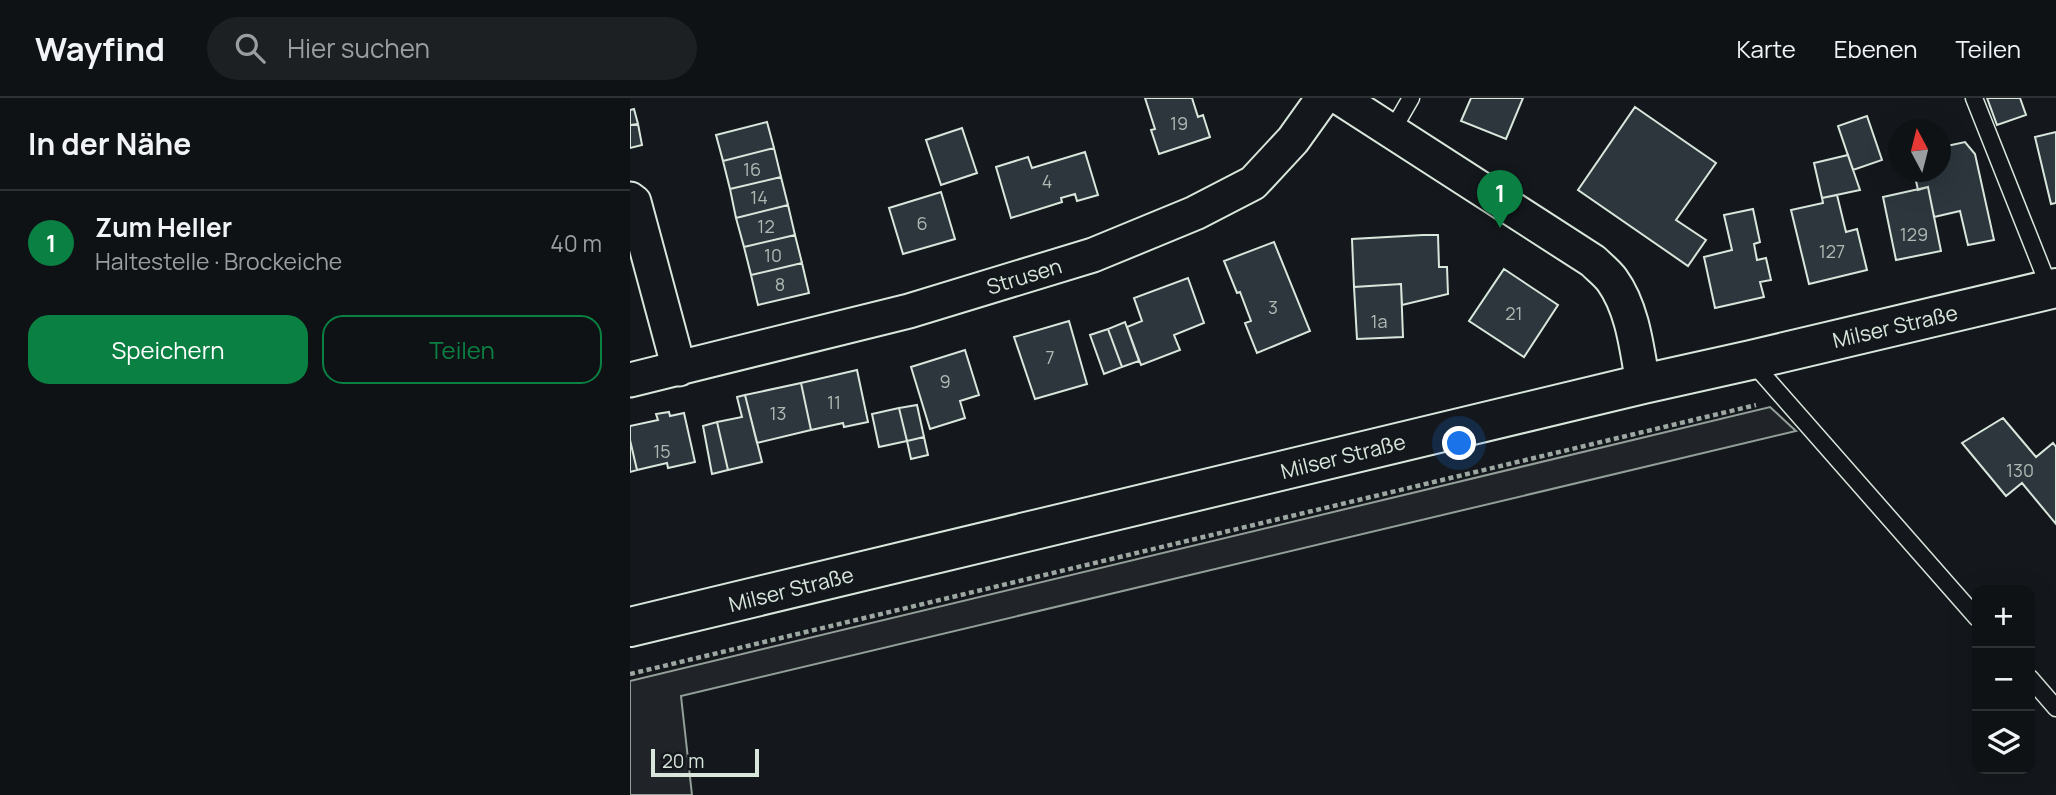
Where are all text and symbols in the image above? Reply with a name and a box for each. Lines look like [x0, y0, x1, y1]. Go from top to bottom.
search box [207, 17, 697, 80]
text: Wayfind [35, 26, 165, 71]
icon: search [231, 29, 269, 67]
text: Hier suchen [287, 30, 430, 66]
text: Karte [1736, 32, 1796, 65]
text: Ebenen [1834, 32, 1917, 65]
text: Teilen [1955, 32, 2021, 65]
house number: 19 [1170, 111, 1188, 135]
north arrow [1888, 119, 1951, 182]
text: In der Nähe [28, 123, 191, 164]
house number: 16 [743, 157, 761, 181]
house number: 4 [1042, 169, 1052, 193]
pin: 1 [1477, 170, 1523, 228]
house number: 14 [750, 185, 768, 209]
text: Zum Heller [95, 209, 232, 245]
house number: 6 [916, 211, 928, 235]
house number: 12 [757, 214, 775, 238]
house number: 129 [1900, 222, 1928, 246]
text: 1 [46, 227, 56, 259]
text: 40 m [550, 227, 602, 259]
house number: 127 [1819, 239, 1845, 263]
house number: 10 [764, 243, 782, 267]
text: Haltestelle · Brockeiche [95, 245, 342, 277]
street label: Strusen [983, 251, 1065, 301]
house number: 8 [775, 272, 785, 296]
house number: 3 [1268, 295, 1278, 319]
street label: Milser Straße [1830, 298, 1960, 354]
house number: 21 [1505, 301, 1523, 325]
house number: 1a [1370, 309, 1388, 333]
button: Speichern [28, 315, 308, 384]
button: Teilen [322, 315, 602, 384]
house number: 7 [1045, 345, 1055, 369]
house number: 9 [939, 369, 951, 393]
house number: 11 [827, 390, 841, 414]
house number: 13 [770, 401, 786, 425]
your location [1442, 426, 1476, 460]
street label: Milser Straße [1278, 427, 1408, 485]
house number: 15 [653, 439, 671, 463]
house number: 130 [2006, 458, 2034, 482]
street label: Milser Straße [726, 560, 856, 618]
map controls [1972, 585, 2035, 774]
button: + [1972, 585, 2035, 648]
button: − [1972, 648, 2035, 711]
button: layers [1972, 711, 2035, 774]
scale bar [651, 746, 760, 778]
text: 20 m [662, 748, 704, 774]

